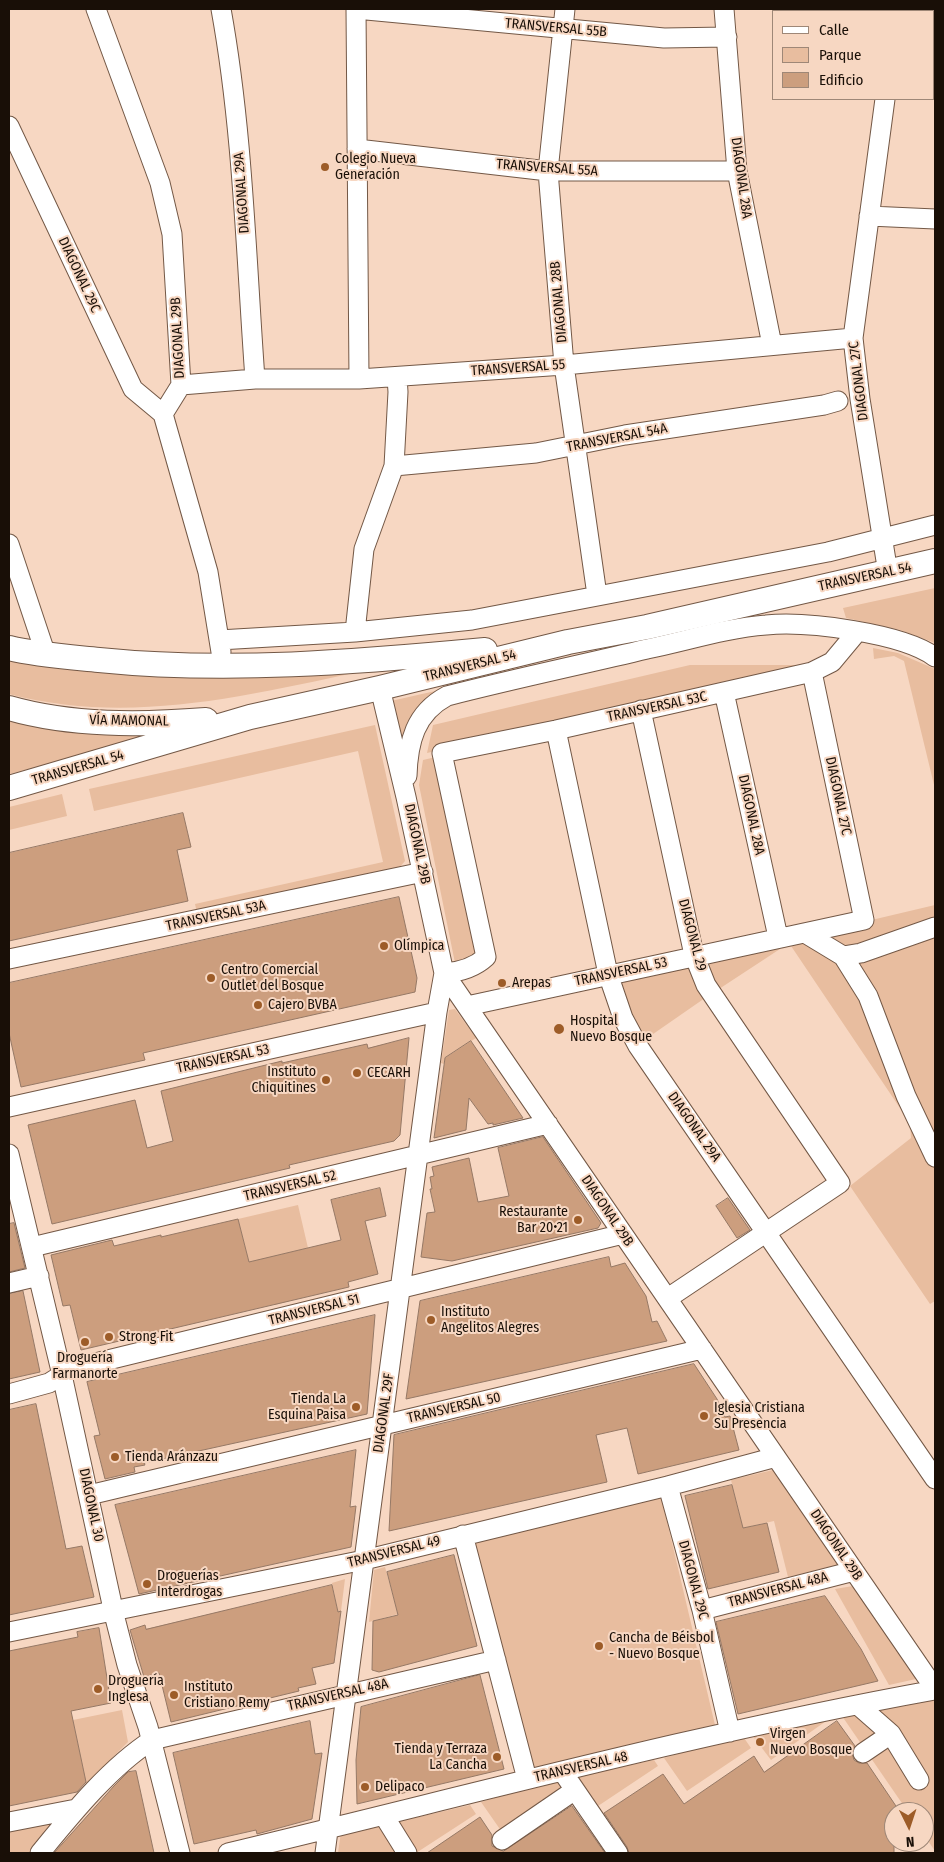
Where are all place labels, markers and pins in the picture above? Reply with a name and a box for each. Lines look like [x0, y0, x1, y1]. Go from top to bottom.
place label: Colegio Nueva Generación [335, 151, 416, 184]
marker: Colegio Nueva Generación [319, 161, 331, 173]
place label: Olímpica [394, 938, 444, 954]
marker: Olímpica [378, 940, 390, 952]
place label: Centro Comercial Outlet del Bosque [221, 962, 324, 994]
marker: Centro Comercial Outlet del Bosque [205, 972, 217, 984]
place label: Arepas [512, 975, 551, 991]
marker: Arepas [496, 977, 508, 989]
place label: Cajero BVBA [268, 997, 337, 1013]
marker: Cajero BVBA [252, 999, 264, 1011]
place label: Hospital Nuevo Bosque [570, 1013, 652, 1046]
marker: Hospital Nuevo Bosque [552, 1022, 566, 1036]
place label: Instituto Chiquitines [251, 1064, 316, 1096]
place label: CECARH [367, 1065, 411, 1081]
marker: CECARH [351, 1067, 363, 1079]
marker: Instituto Chiquitines [320, 1074, 332, 1086]
place label: Restaurante Bar 20•21 [499, 1204, 568, 1236]
marker: Restaurante Bar 20•21 [572, 1214, 584, 1226]
place label: Instituto Angelitos Alegres [441, 1304, 539, 1336]
marker: Instituto Angelitos Alegres [425, 1314, 437, 1326]
place label: Strong Fit [119, 1329, 173, 1345]
marker: Strong Fit [103, 1331, 115, 1343]
marker: Droguería Farmanorte [79, 1336, 91, 1348]
place label: Droguería Farmanorte [52, 1350, 118, 1382]
place label: Tienda La Esquina Paisa [268, 1391, 346, 1424]
place label: Iglesia Cristiana Su Presencia [714, 1400, 805, 1432]
marker: Tienda La Esquina Paisa [350, 1401, 362, 1413]
marker: Iglesia Cristiana Su Presencia [698, 1410, 710, 1422]
place label: Tienda Aránzazu [125, 1449, 218, 1465]
marker: Tienda Aránzazu [109, 1451, 121, 1463]
place label: Droguerías Interdrogas [157, 1568, 222, 1600]
marker: Droguerías Interdrogas [141, 1578, 153, 1590]
place label: Cancha de Béisbol - Nuevo Bosque [609, 1630, 714, 1662]
marker: Cancha de Béisbol - Nuevo Bosque [593, 1640, 605, 1652]
place label: Droguería Inglesa [108, 1673, 164, 1705]
place label: Instituto Cristiano Remy [184, 1679, 270, 1711]
marker: Droguería Inglesa [92, 1683, 104, 1695]
marker: Instituto Cristiano Remy [168, 1689, 180, 1701]
place label: Virgen Nuevo Bosque [770, 1726, 852, 1758]
marker: Virgen Nuevo Bosque [754, 1736, 766, 1748]
place label: Tienda y Terraza La Cancha [394, 1741, 487, 1774]
marker: Tienda y Terraza La Cancha [491, 1751, 503, 1763]
place label: Delipaco [375, 1779, 425, 1795]
marker: Delipaco [359, 1781, 371, 1793]

